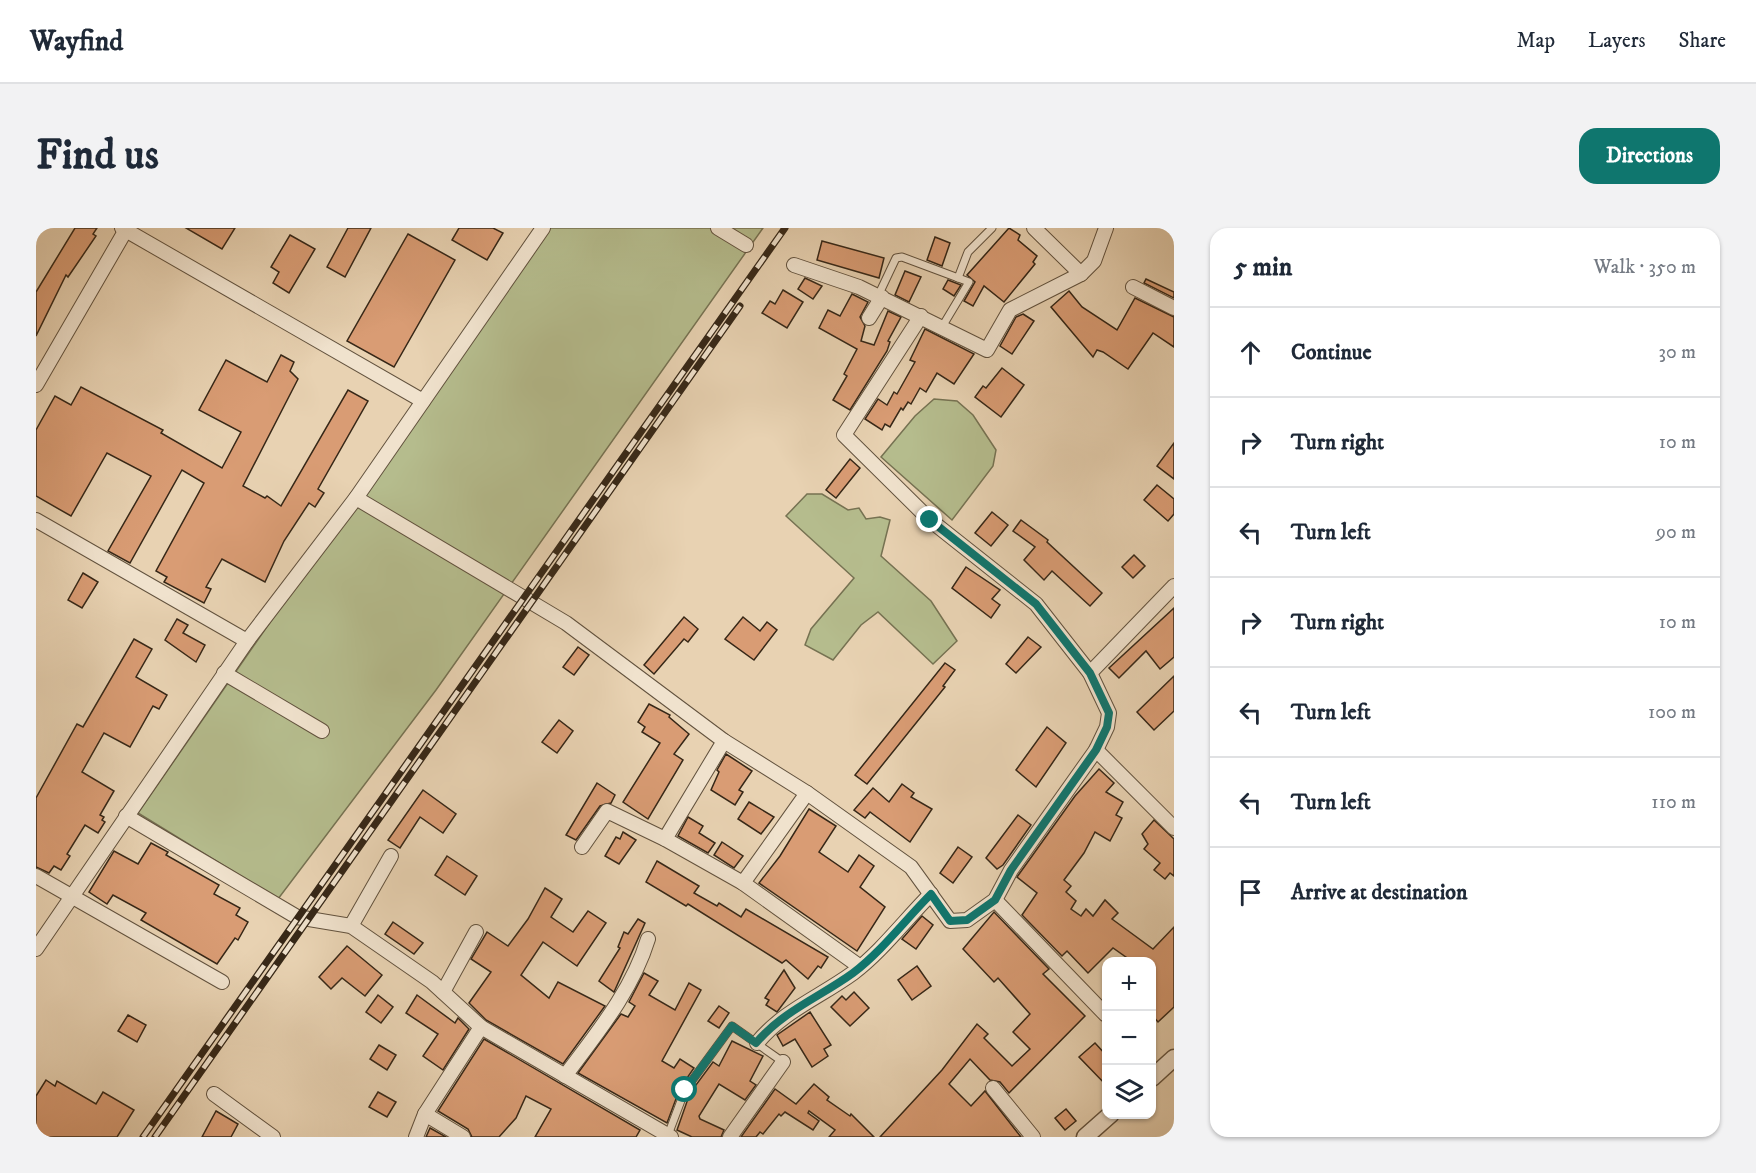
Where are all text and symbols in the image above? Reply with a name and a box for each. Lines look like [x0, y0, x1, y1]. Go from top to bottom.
text: Wayfind [30, 24, 123, 59]
text: Map [1516, 28, 1555, 54]
text: Layers [1588, 28, 1646, 54]
text: Share [1679, 28, 1726, 54]
button: Directions [1579, 128, 1720, 184]
text: Find us [36, 130, 159, 182]
text: 5 min [1234, 251, 1292, 284]
text: Walk · 350 m [1594, 255, 1696, 280]
icon: ahead [1234, 336, 1267, 369]
text: Continue [1291, 339, 1372, 366]
text: 30 m [1658, 340, 1696, 365]
icon: right [1234, 426, 1267, 459]
text: Turn right [1291, 429, 1384, 456]
text: 10 m [1659, 430, 1696, 455]
route end [916, 506, 942, 532]
icon: left [1234, 516, 1267, 549]
text: Turn left [1291, 519, 1371, 546]
text: 90 m [1656, 520, 1696, 545]
icon: right [1234, 606, 1267, 639]
text: Turn right [1291, 609, 1384, 636]
text: 10 m [1659, 610, 1696, 635]
icon: left [1234, 696, 1267, 729]
text: Turn left [1291, 699, 1371, 726]
text: 100 m [1648, 700, 1696, 725]
icon: left [1234, 786, 1267, 819]
text: Turn left [1291, 789, 1371, 816]
text: 110 m [1651, 790, 1696, 815]
icon: arrive [1234, 876, 1267, 909]
text: Arrive at destination [1291, 879, 1468, 906]
map controls [1102, 957, 1156, 1119]
button: + [1102, 957, 1156, 1011]
button: − [1102, 1011, 1156, 1065]
button: layers [1102, 1065, 1156, 1119]
route start [671, 1076, 697, 1102]

